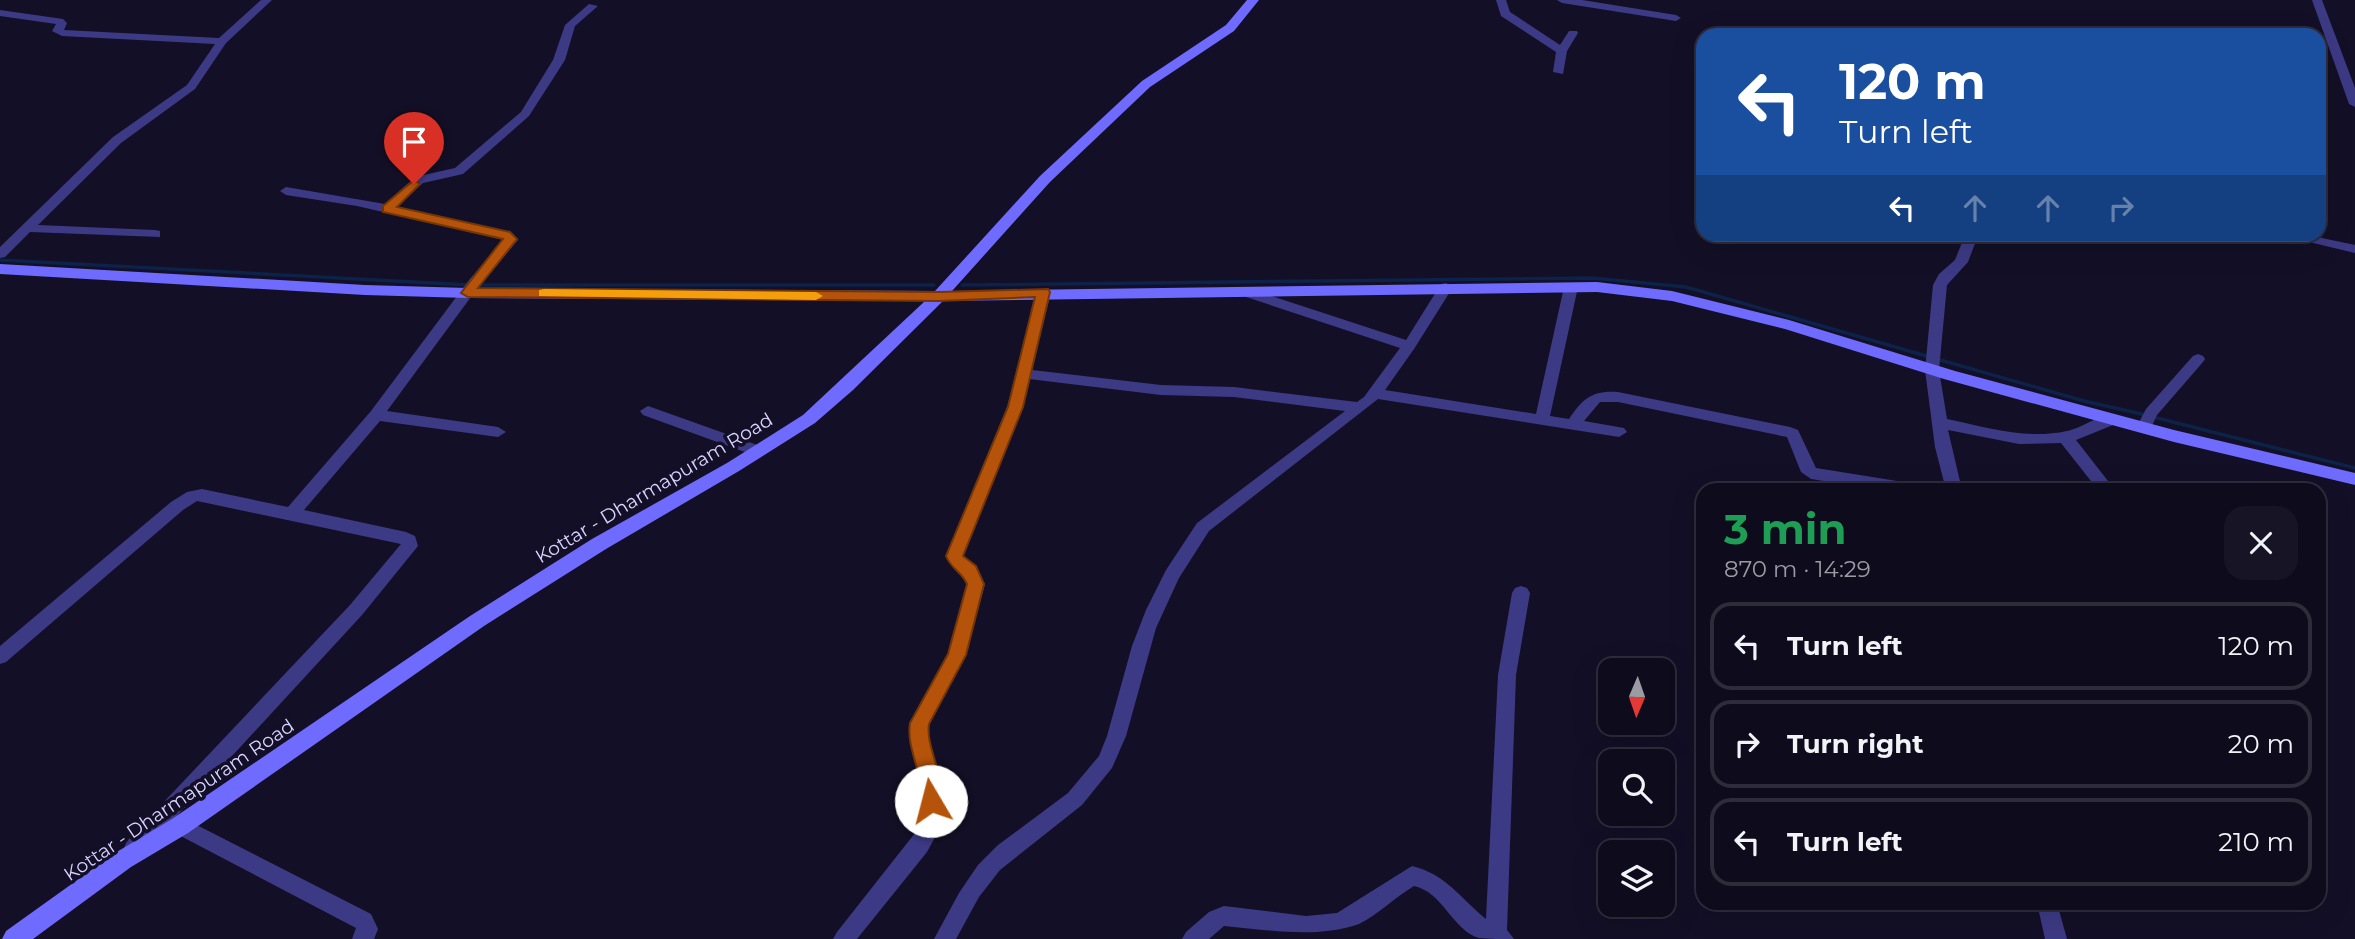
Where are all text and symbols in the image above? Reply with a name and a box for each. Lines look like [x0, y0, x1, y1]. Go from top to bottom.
text: 120 m [1839, 52, 1986, 111]
icon: left [1724, 56, 1815, 147]
pin [384, 112, 444, 184]
text: Turn left [1839, 112, 1973, 151]
icon: arrive [395, 123, 433, 161]
icon: left [1883, 189, 1921, 227]
icon: ahead [1956, 189, 1994, 227]
icon: ahead [2029, 189, 2067, 227]
icon: right [2102, 189, 2140, 227]
street label: Kottar - Dharmapuram Road [531, 408, 777, 568]
text: 3 min [1724, 503, 1846, 555]
button: close [2224, 506, 2298, 580]
text: 870 m · 14:29 [1724, 555, 1871, 583]
icon: left [1728, 627, 1766, 665]
text: Turn left [1787, 630, 1903, 662]
text: 120 m [2218, 630, 2294, 662]
north arrow [1598, 658, 1675, 735]
map controls [1598, 658, 1675, 917]
street label: Kottar - Dharmapuram Road [59, 714, 299, 886]
icon: right [1728, 725, 1766, 763]
text: Turn right [1787, 728, 1923, 760]
text: 20 m [2228, 728, 2294, 760]
button: search [1598, 749, 1675, 826]
position arrow [894, 764, 968, 838]
icon: left [1728, 823, 1766, 861]
text: Turn left [1787, 826, 1903, 858]
text: 210 m [2218, 826, 2294, 858]
button: layers [1598, 840, 1675, 917]

